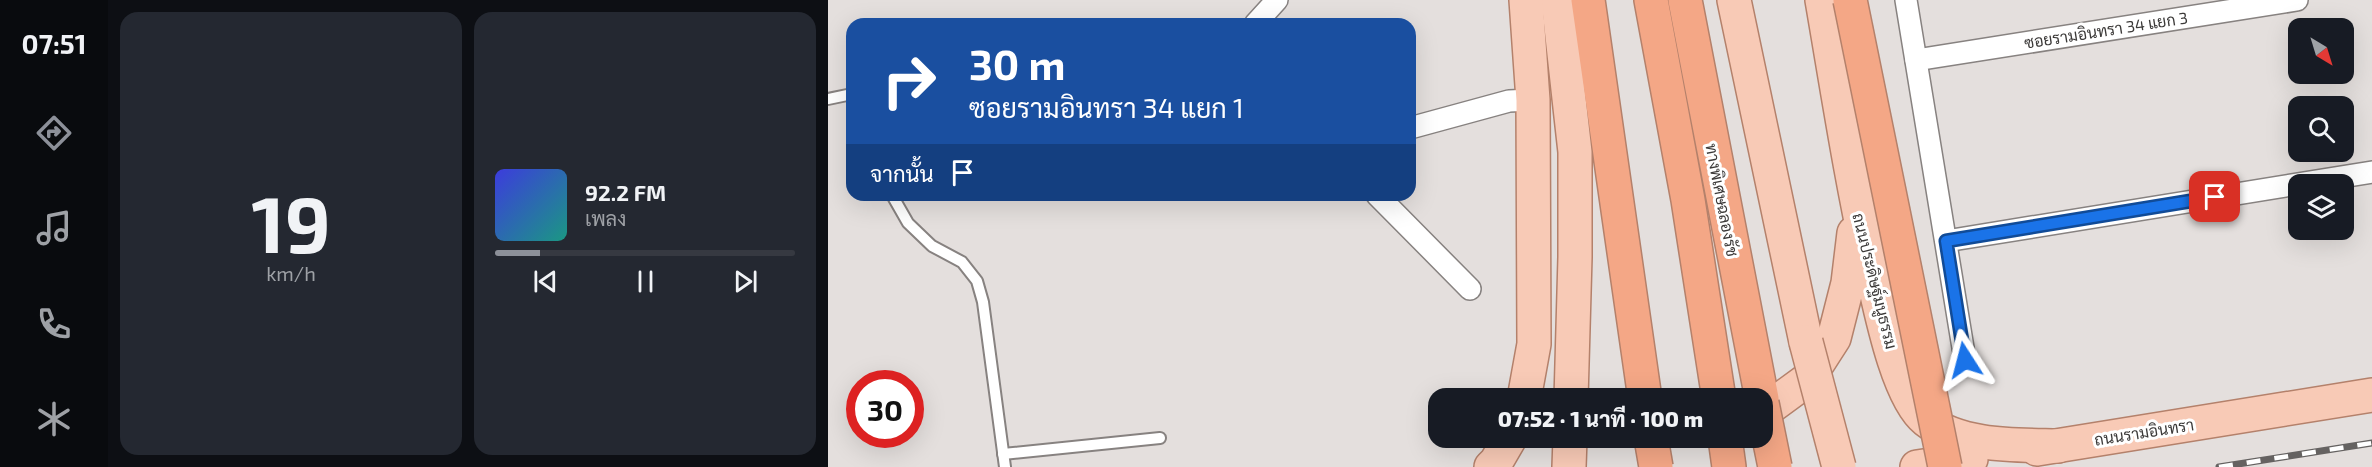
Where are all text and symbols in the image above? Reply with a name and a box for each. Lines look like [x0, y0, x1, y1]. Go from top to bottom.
street label: ซอยรามอินทรา 34 แยก 3 [2023, 7, 2189, 52]
north arrow [2288, 18, 2354, 84]
map controls [2288, 18, 2354, 240]
text: 07:51 [22, 27, 86, 59]
text: 30 m [969, 38, 1065, 88]
icon: right [870, 42, 948, 120]
text: ซอยรามอินทรา 34 แยก 1 [969, 91, 1244, 123]
button: search [2288, 96, 2354, 162]
icon: directions [33, 112, 75, 154]
street label: ทางพิเศษฉลองรัช [1702, 142, 1743, 258]
icon: arrive [946, 156, 979, 189]
text: จากนั้น [870, 160, 934, 186]
pin [2189, 171, 2240, 222]
button: layers [2288, 174, 2354, 240]
text: 19 [251, 175, 331, 269]
text: 92.2 FM [585, 179, 666, 205]
icon: arrive [2198, 180, 2231, 213]
text: เพลง [585, 206, 626, 230]
icon: music [33, 207, 75, 249]
street label: ถนนประดิษฐ์มนูธรรม [1846, 210, 1904, 352]
text: km/h [266, 261, 316, 285]
icon: previous [529, 265, 562, 298]
icon: pause [629, 265, 662, 298]
icon: next [729, 265, 762, 298]
icon: phone [33, 303, 75, 345]
position arrow [1933, 328, 1997, 392]
speed limit sign: 30 [846, 370, 924, 448]
icon: climate [33, 398, 75, 440]
text: 07:52 · 1 นาที · 100 m [1498, 405, 1703, 431]
street label: ถนนรามอินทรา [2093, 414, 2195, 449]

